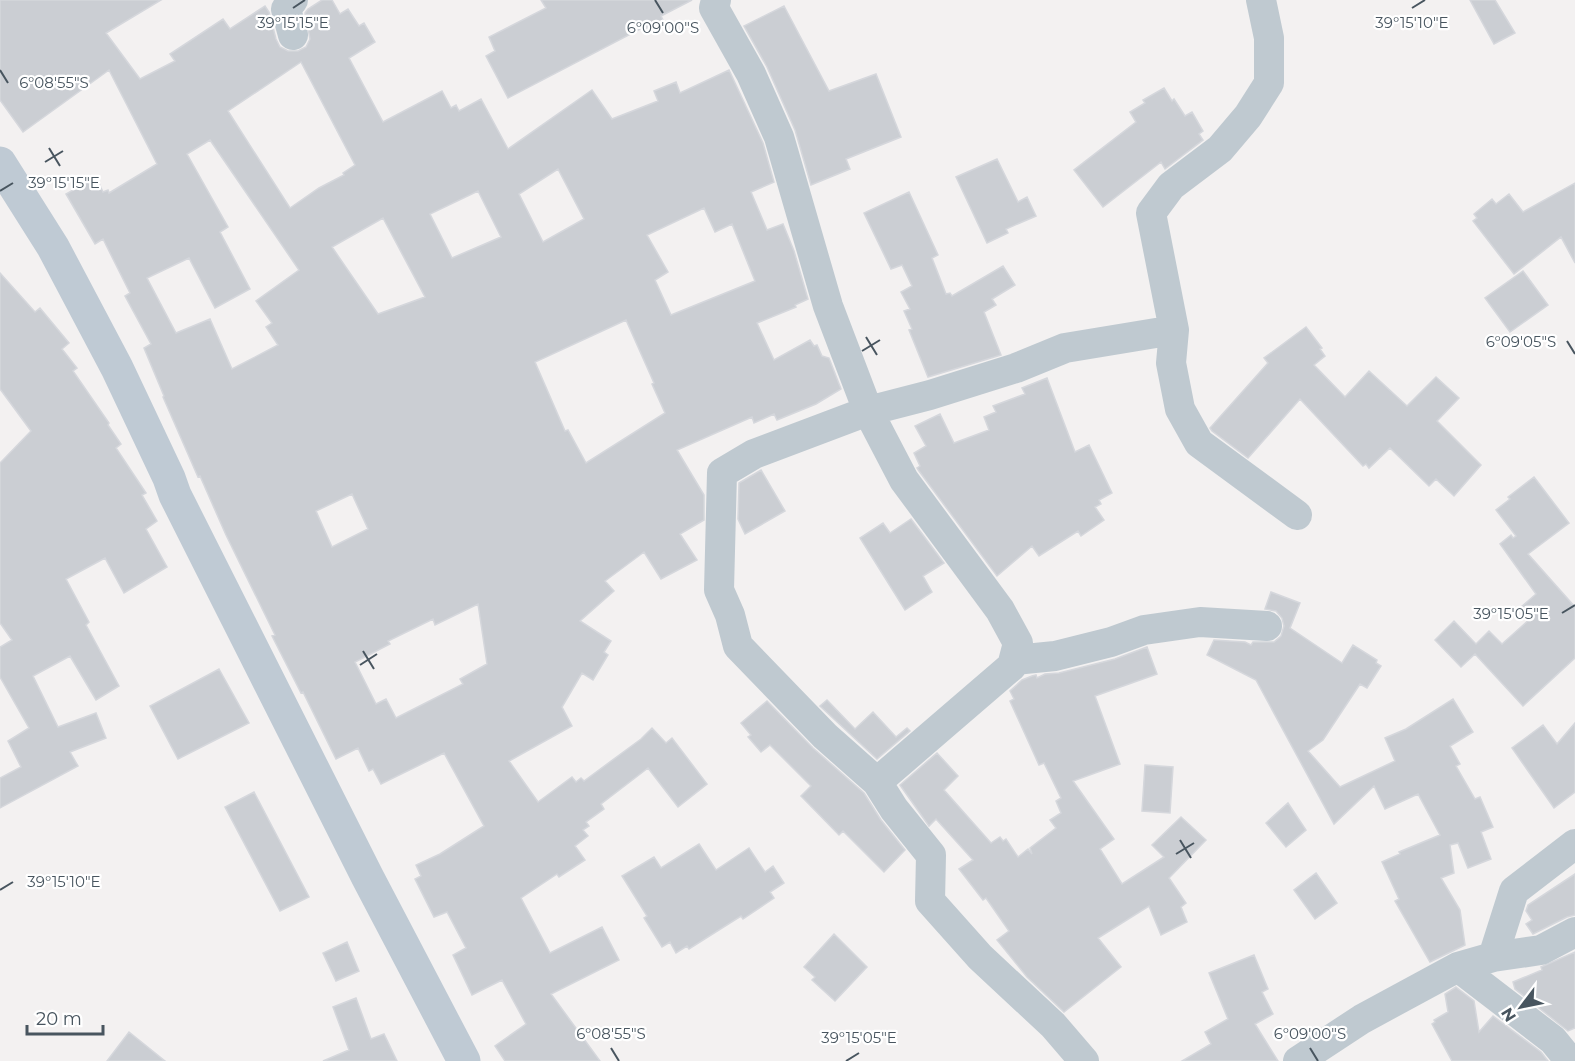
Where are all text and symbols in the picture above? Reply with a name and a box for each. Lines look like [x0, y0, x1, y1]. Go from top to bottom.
text: 39°15'15"E [257, 13, 329, 32]
text: 39°15'10"E [1375, 13, 1449, 32]
text: 6°09'00"S [627, 18, 699, 37]
text: 6°08'55"S [19, 73, 89, 92]
text: 39°15'15"E [28, 173, 100, 192]
text: 6°09'05"S [1486, 332, 1556, 351]
text: 39°15'05"E [1473, 604, 1549, 623]
text: 39°15'10"E [27, 872, 101, 891]
north arrow [1491, 977, 1551, 1037]
scale bar [27, 998, 104, 1036]
text: N [1497, 1004, 1520, 1025]
text: 20 m [36, 1008, 82, 1030]
text: 6°08'55"S [576, 1024, 646, 1043]
text: 6°09'00"S [1274, 1024, 1346, 1043]
text: 39°15'05"E [821, 1028, 897, 1047]

